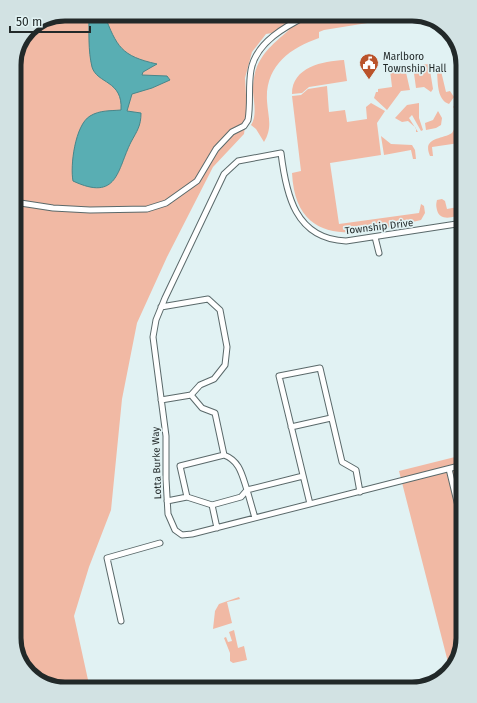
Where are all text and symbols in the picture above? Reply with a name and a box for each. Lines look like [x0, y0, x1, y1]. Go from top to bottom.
scale bar [10, 8, 90, 34]
text: 50 m [16, 15, 42, 29]
place label: Marlboro Township Hall [383, 51, 446, 75]
public building icon: Marlboro Township Hall [358, 52, 380, 80]
street label: Township Drive [344, 217, 414, 237]
street label: Lotta Burke Way [150, 426, 164, 500]

